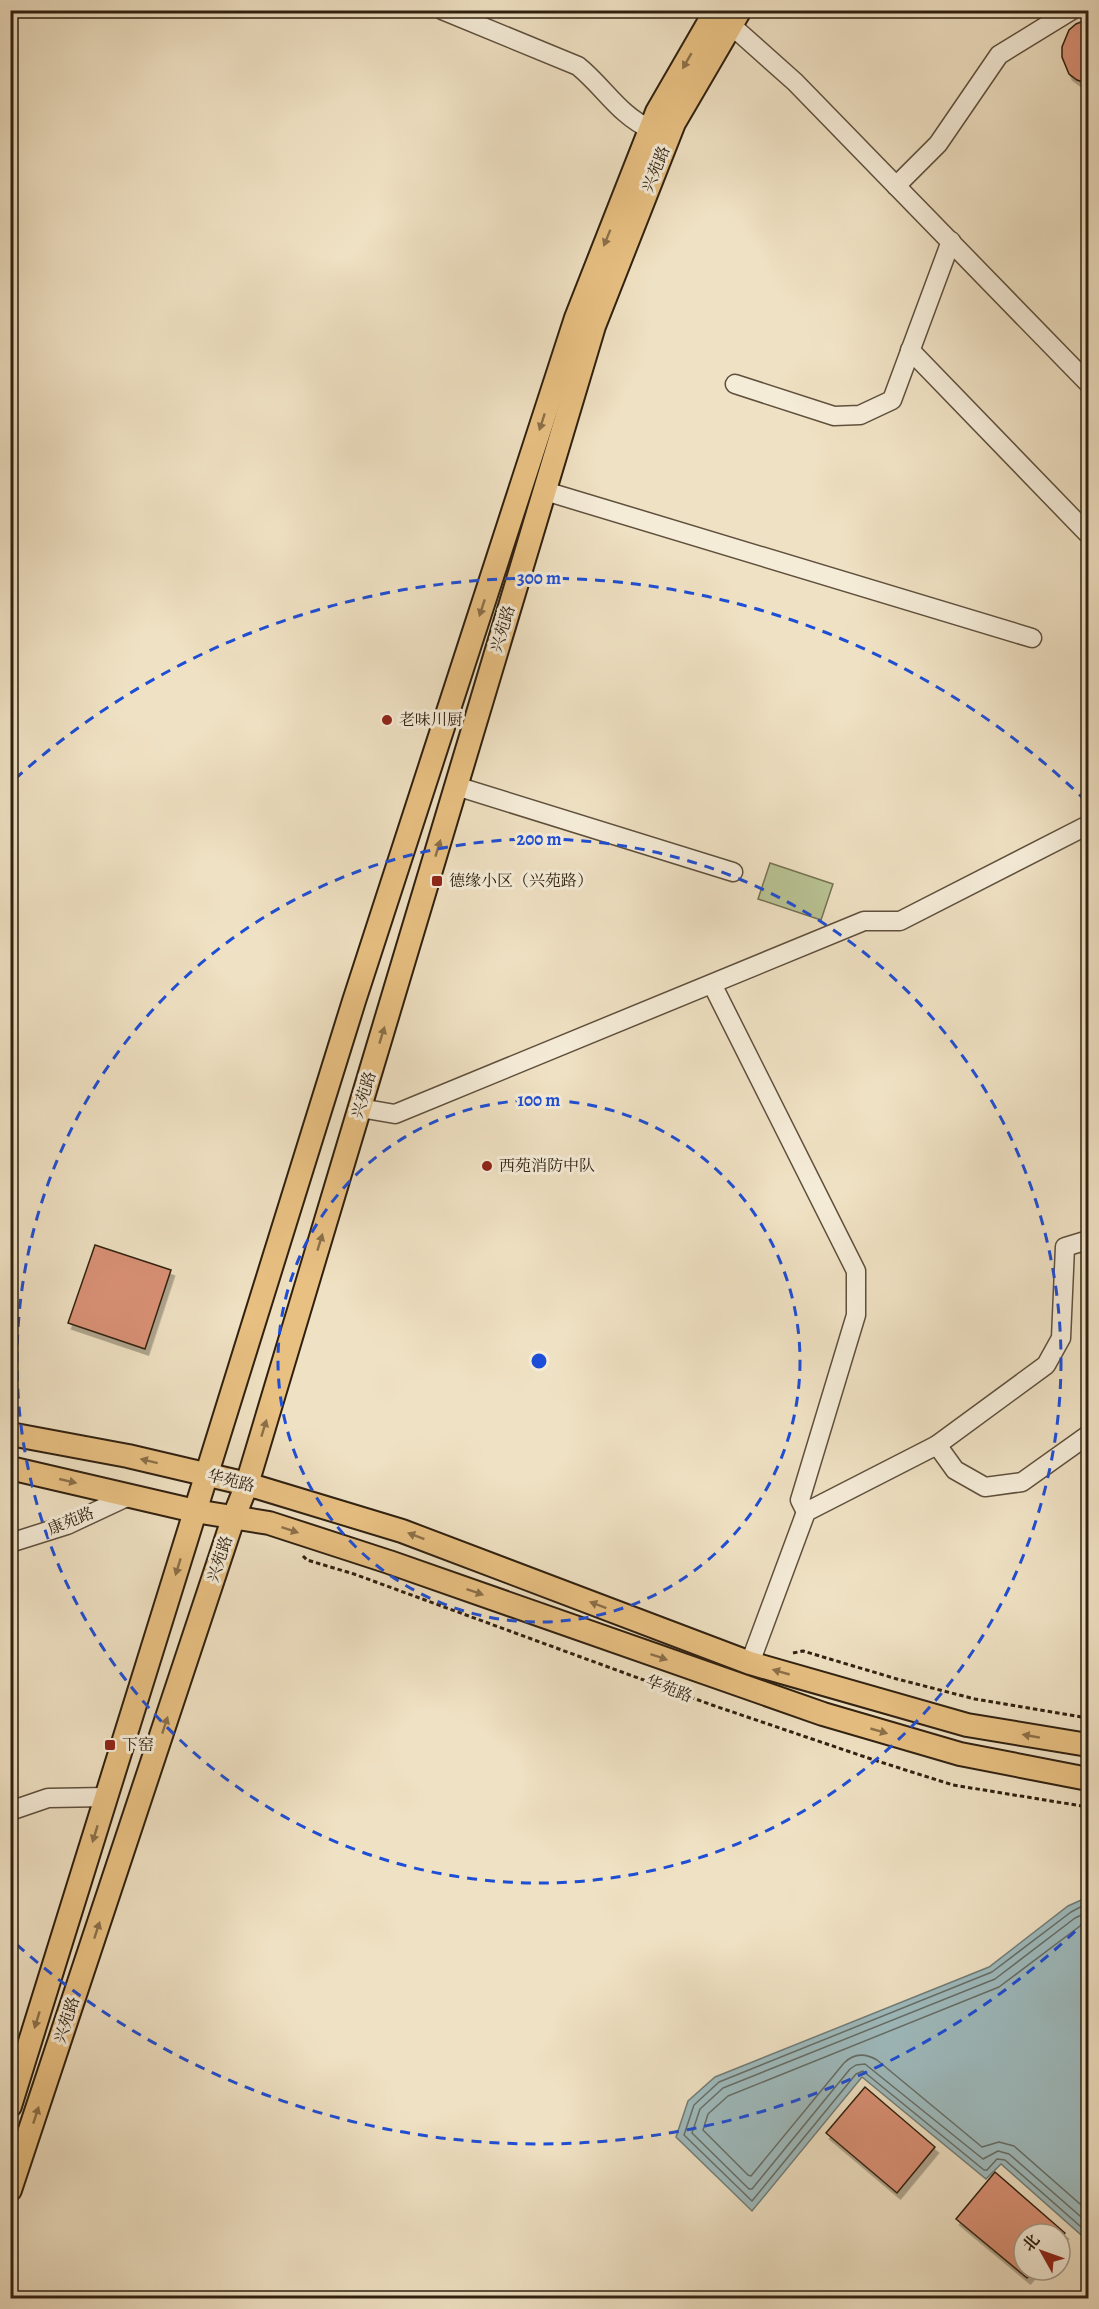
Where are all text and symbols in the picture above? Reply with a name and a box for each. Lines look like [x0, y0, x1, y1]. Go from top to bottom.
one-way arrow [682, 53, 692, 70]
street label: 兴苑路 [637, 143, 675, 195]
one-way arrow [602, 230, 612, 248]
one-way arrow [537, 413, 546, 431]
text: 300 m [517, 566, 561, 590]
one-way arrow [477, 599, 486, 617]
street label: 兴苑路 [485, 603, 521, 655]
place label: 老味川厨 [399, 709, 463, 731]
marker: 老味川厨 [380, 713, 394, 727]
text: 200 m [516, 827, 562, 851]
one-way arrow [434, 839, 443, 857]
place label: 德缘小区（兴苑路） [449, 870, 593, 892]
marker: 德缘小区（兴苑路） [430, 874, 444, 888]
one-way arrow [378, 1026, 387, 1044]
street label: 兴苑路 [346, 1069, 382, 1121]
text: 100 m [518, 1088, 560, 1112]
place label: 西苑消防中队 [499, 1155, 595, 1177]
marker: 西苑消防中队 [480, 1159, 494, 1173]
one-way arrow [316, 1233, 325, 1251]
centre of rings [529, 1351, 549, 1371]
one-way arrow [260, 1419, 269, 1437]
one-way arrow [140, 1456, 158, 1466]
street label: 华苑路 [205, 1465, 257, 1497]
one-way arrow [58, 1477, 77, 1486]
street label: 康苑路 [45, 1502, 97, 1540]
one-way arrow [281, 1526, 299, 1535]
one-way arrow [407, 1531, 425, 1541]
street label: 兴苑路 [202, 1533, 238, 1585]
one-way arrow [173, 1558, 182, 1576]
one-way arrow [466, 1588, 484, 1598]
one-way arrow [589, 1600, 607, 1610]
one-way arrow [650, 1652, 668, 1662]
one-way arrow [772, 1667, 790, 1676]
street label: 华苑路 [643, 1670, 695, 1708]
one-way arrow [160, 1716, 170, 1734]
one-way arrow [870, 1727, 888, 1736]
one-way arrow [1021, 1731, 1040, 1740]
place label: 下窑 [122, 1734, 154, 1756]
marker: 下窑 [103, 1738, 117, 1752]
one-way arrow [90, 1825, 99, 1843]
one-way arrow [93, 1921, 102, 1939]
street label: 兴苑路 [49, 1994, 85, 2046]
one-way arrow [32, 2011, 41, 2029]
one-way arrow [31, 2106, 41, 2124]
north arrow [1012, 2222, 1072, 2282]
text: 北 [1018, 2230, 1045, 2256]

